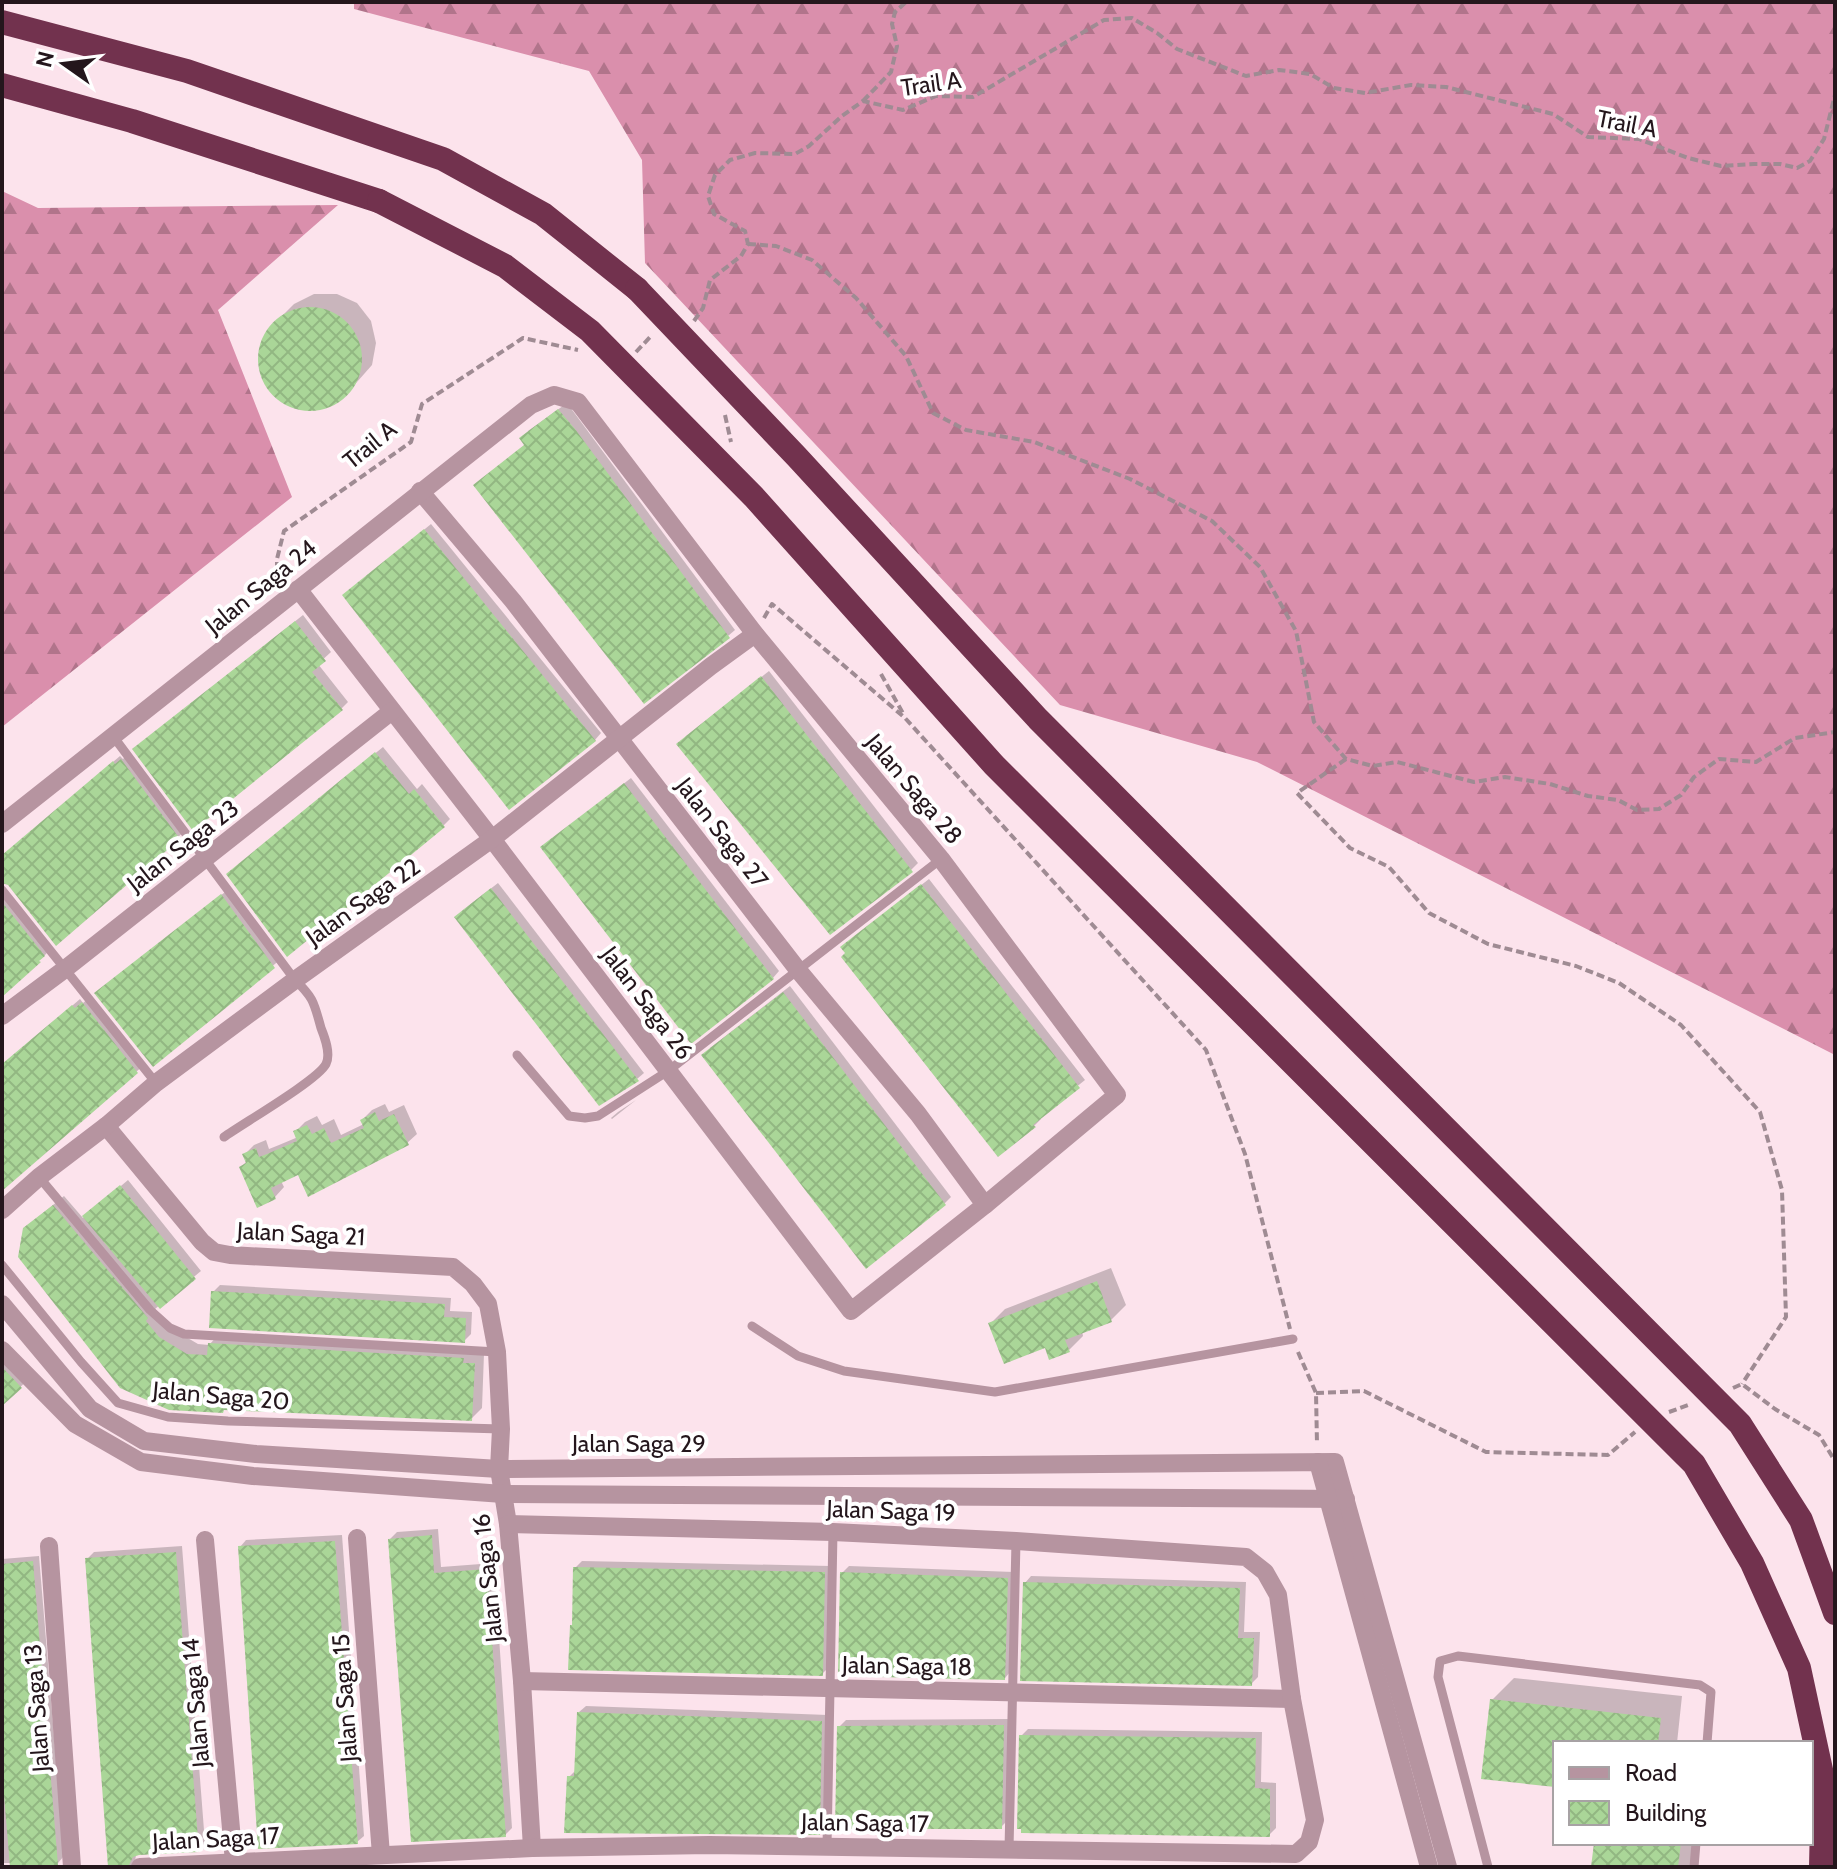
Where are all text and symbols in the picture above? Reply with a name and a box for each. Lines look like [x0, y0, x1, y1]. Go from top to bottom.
north arrow [24, 24, 104, 104]
text: N [30, 48, 60, 70]
street label: Trail A [899, 65, 963, 102]
street label: Trail A [1595, 103, 1660, 144]
street label: Trail A [337, 414, 403, 475]
street label: Jalan Saga 24 [199, 533, 322, 641]
street label: Jalan Saga 28 [859, 727, 969, 850]
street label: Jalan Saga 27 [670, 771, 775, 894]
street label: Jalan Saga 23 [120, 793, 244, 899]
street label: Jalan Saga 22 [299, 852, 425, 952]
street label: Jalan Saga 26 [595, 940, 699, 1065]
street label: Jalan Saga 21 [235, 1216, 366, 1251]
street label: Jalan Saga 20 [150, 1375, 291, 1416]
street label: Jalan Saga 29 [571, 1429, 706, 1458]
street label: Jalan Saga 19 [825, 1494, 956, 1527]
street label: Jalan Saga 16 [466, 1512, 509, 1645]
street label: Jalan Saga 15 [326, 1633, 364, 1764]
street label: Jalan Saga 14 [175, 1637, 216, 1770]
street label: Jalan Saga 13 [18, 1643, 56, 1774]
street label: Jalan Saga 18 [841, 1650, 972, 1681]
legend [1553, 1741, 1813, 1845]
text: Road [1625, 1758, 1677, 1787]
text: Building [1625, 1798, 1707, 1827]
street label: Jalan Saga 17 [800, 1807, 929, 1838]
street label: Jalan Saga 17 [150, 1821, 281, 1856]

